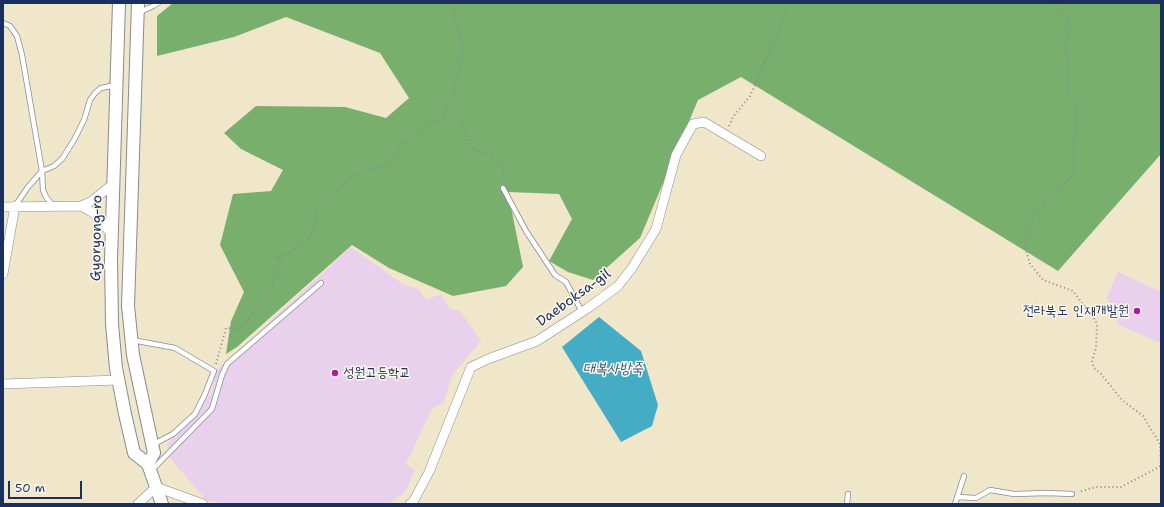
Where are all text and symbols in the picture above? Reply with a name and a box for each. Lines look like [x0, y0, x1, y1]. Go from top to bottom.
street label: Gyoryong-ro [88, 195, 106, 281]
street label: Daeboksa-gil [534, 265, 614, 331]
place label: 전라북도 인재개발원 [1023, 303, 1129, 319]
marker: 전라북도 인재개발원 [1132, 306, 1142, 316]
water label: 대복사방죽 [583, 360, 643, 378]
place label: 성원고등학교 [343, 365, 411, 381]
marker: 성원고등학교 [330, 368, 340, 378]
scale bar [10, 473, 84, 499]
text: 50 m [15, 480, 45, 496]

